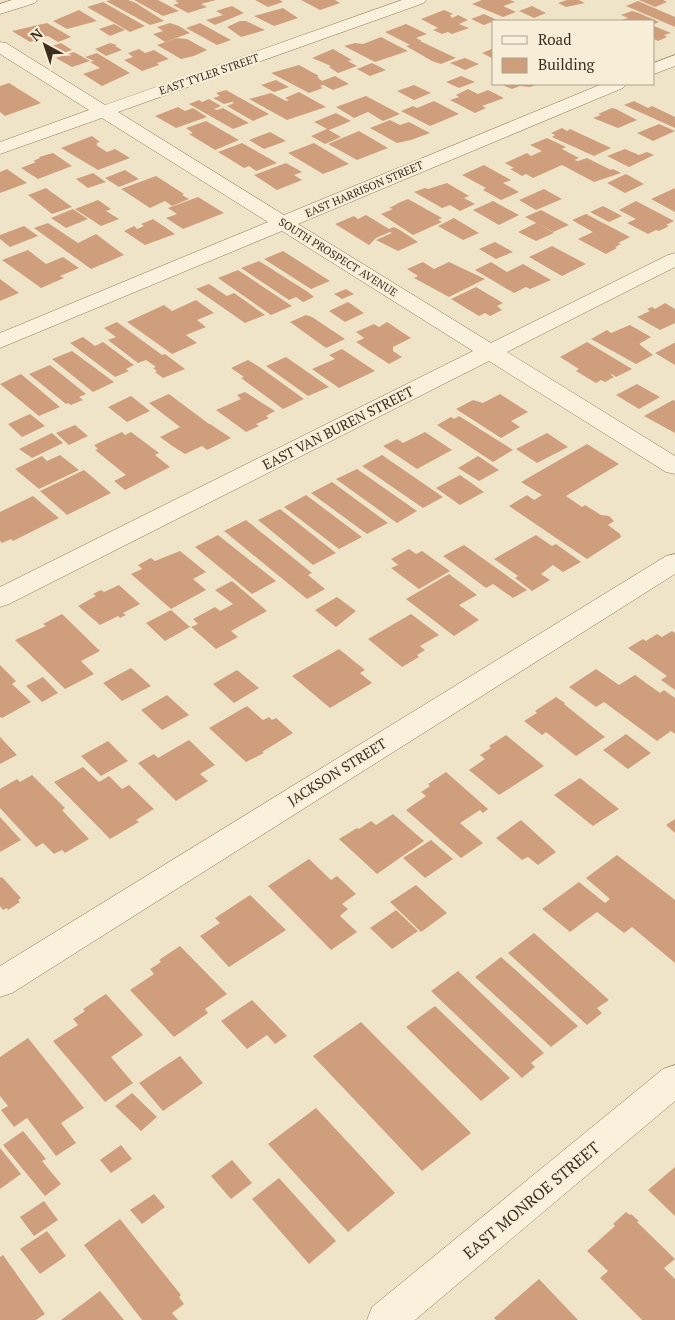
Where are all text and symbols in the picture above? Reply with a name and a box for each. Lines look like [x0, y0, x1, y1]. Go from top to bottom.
north arrow [20, 20, 70, 70]
legend [492, 20, 655, 85]
text: N [26, 24, 47, 45]
text: Road [538, 29, 571, 49]
street label: EAST TYLER STREET [157, 50, 261, 98]
text: Building [538, 54, 596, 74]
street label: EAST HARRISON STREET [303, 158, 425, 220]
street label: SOUTH PROSPECT AVENUE [276, 215, 400, 299]
street label: EAST VAN BUREN STREET [259, 381, 417, 474]
street label: JACKSON STREET [284, 733, 390, 810]
street label: EAST MONROE STREET [458, 1136, 604, 1264]

